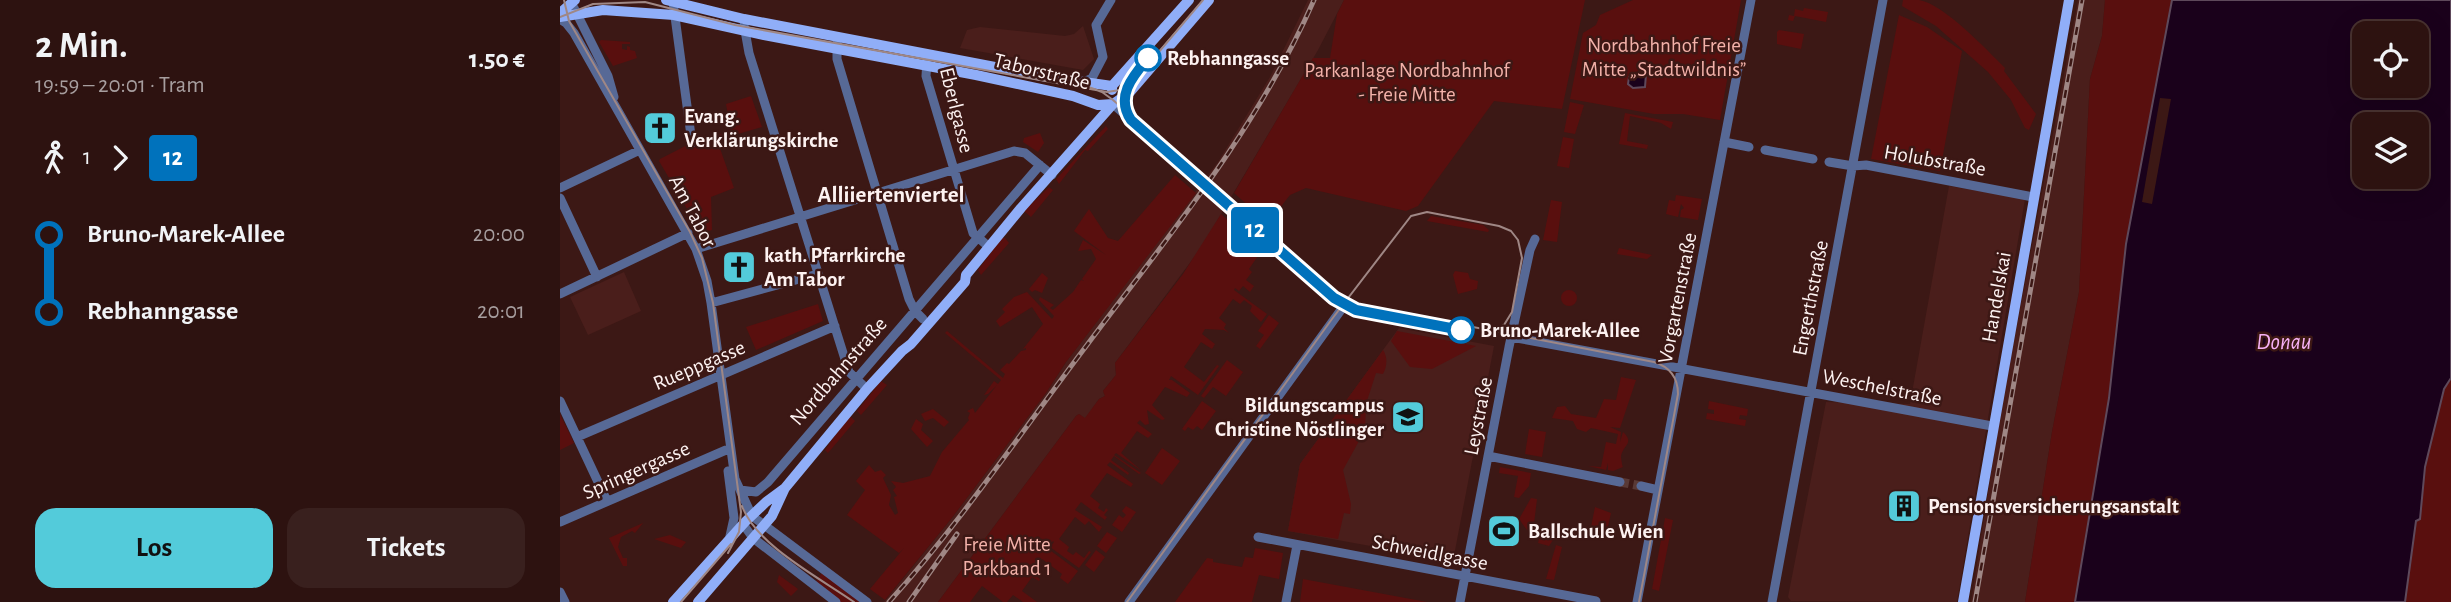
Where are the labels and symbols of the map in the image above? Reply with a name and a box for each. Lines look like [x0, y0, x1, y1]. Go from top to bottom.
park label: Nordbahnhof Freie Mitte „Stadtwildnis” [1582, 35, 1746, 80]
marker: Rebhanngasse [1135, 45, 1161, 71]
place label: Rebhanngasse [1167, 48, 1289, 69]
street label: Taborstraße [992, 49, 1092, 94]
park label: Parkanlage Nordbahnhof - Freie Mitte [1304, 60, 1511, 105]
street label: Eberlgasse [936, 65, 977, 155]
place label: Evang. Verklärungskirche [684, 106, 839, 151]
church icon: Evang. Verklärungskirche [641, 109, 679, 147]
street label: Holubstraße [1882, 141, 1987, 180]
street label: Am Tabor [665, 172, 720, 251]
district label: Alliiertenviertel [818, 184, 964, 207]
line badge: 12 [1224, 207, 1286, 253]
street label: Vorgartenstraße [1654, 231, 1700, 365]
street label: Engerthstraße [1789, 239, 1832, 358]
place label: kath. Pfarrkirche Am Tabor [764, 245, 906, 290]
church icon: kath. Pfarrkirche Am Tabor [720, 248, 758, 286]
street label: Handelskai [1978, 250, 2015, 344]
street label: Nordbahnstraße [786, 313, 891, 429]
marker: Bruno-Marek-Allee [1448, 317, 1474, 343]
place label: Bruno-Marek-Allee [1480, 320, 1640, 341]
water label: Donau [2256, 331, 2312, 354]
street label: Rueppgasse [650, 337, 748, 394]
street label: Weschelstraße [1820, 366, 1943, 409]
street label: Leystraße [1461, 375, 1496, 457]
place label: Bildungscampus Christine Nöstlinger [1215, 395, 1385, 440]
school or university icon: Bildungscampus Christine Nöstlinger [1389, 398, 1427, 436]
street label: Springergasse [580, 438, 693, 503]
building icon: Pensionsversicherungsanstalt [1885, 487, 1923, 525]
place label: Pensionsversicherungsanstalt [1928, 496, 2179, 517]
sports icon: Ballschule Wien [1485, 512, 1523, 550]
place label: Ballschule Wien [1528, 521, 1664, 542]
street label: Schweidlgasse [1370, 531, 1490, 574]
park label: Freie Mitte Parkband 1 [963, 534, 1051, 579]

